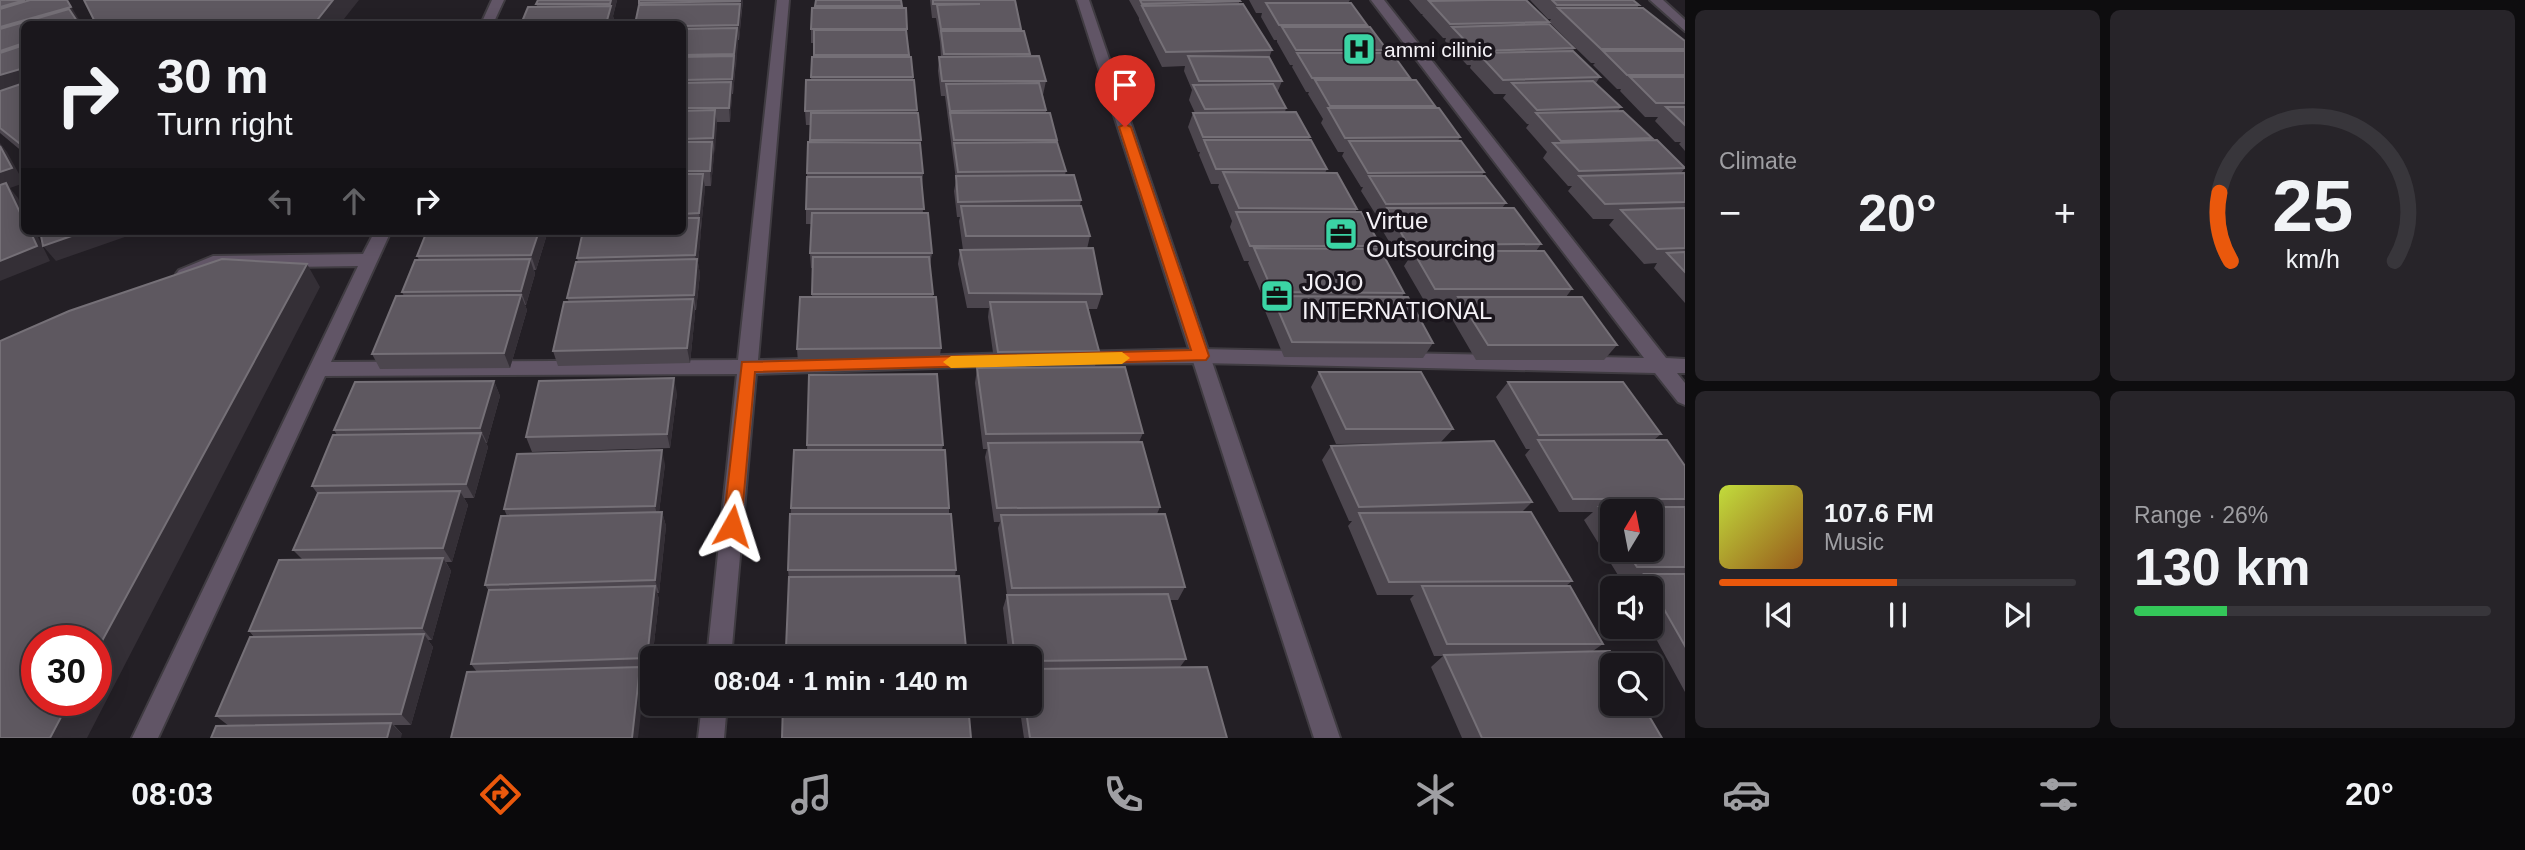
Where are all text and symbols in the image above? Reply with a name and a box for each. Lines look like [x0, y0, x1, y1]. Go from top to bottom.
hospital icon: ammi cilinic [1340, 30, 1378, 68]
place label: ammi cilinic [1384, 38, 1493, 61]
icon: right [42, 49, 133, 140]
text: 30 m [157, 49, 269, 103]
pin [1095, 55, 1155, 127]
icon: arrive [1106, 66, 1144, 104]
text: Turn right [157, 106, 293, 142]
text: Climate [1719, 148, 1797, 174]
text: 25 [2272, 166, 2353, 247]
icon: left [262, 182, 300, 220]
icon: ahead [335, 182, 373, 220]
icon: right [408, 182, 446, 220]
text: 20° [1858, 184, 1937, 242]
text: − [1719, 192, 1741, 234]
text: + [2054, 192, 2076, 234]
place label: Virtue Outsourcing [1366, 207, 1495, 262]
office icon: Virtue Outsourcing [1322, 215, 1360, 253]
text: km/h [2285, 245, 2340, 273]
place label: JOJO INTERNATIONAL [1302, 269, 1492, 324]
office icon: JOJO INTERNATIONAL [1258, 277, 1296, 315]
position arrow [695, 489, 769, 563]
text: 107.6 FM [1824, 498, 1934, 528]
north arrow [1600, 499, 1662, 562]
map controls [1600, 499, 1663, 716]
text: Range · 26% [2134, 502, 2268, 528]
text: Music [1824, 529, 1884, 555]
text: 130 km [2134, 538, 2310, 596]
button: sound [1600, 576, 1663, 639]
icon: previous [1760, 596, 1798, 634]
icon: pause [1879, 596, 1917, 634]
icon: next [1998, 596, 2036, 634]
speed limit sign: 30 [21, 625, 112, 716]
button: search [1600, 653, 1663, 716]
text: 08:04 · 1 min · 140 m [714, 666, 968, 696]
icon: directions [476, 770, 525, 819]
icon: music [787, 770, 836, 819]
icon: phone [1099, 770, 1148, 819]
icon: climate [1411, 770, 1460, 819]
icon: car [1722, 770, 1771, 819]
icon: filters [2034, 770, 2083, 819]
text: 08:03 [131, 776, 213, 812]
text: 20° [2345, 776, 2394, 812]

